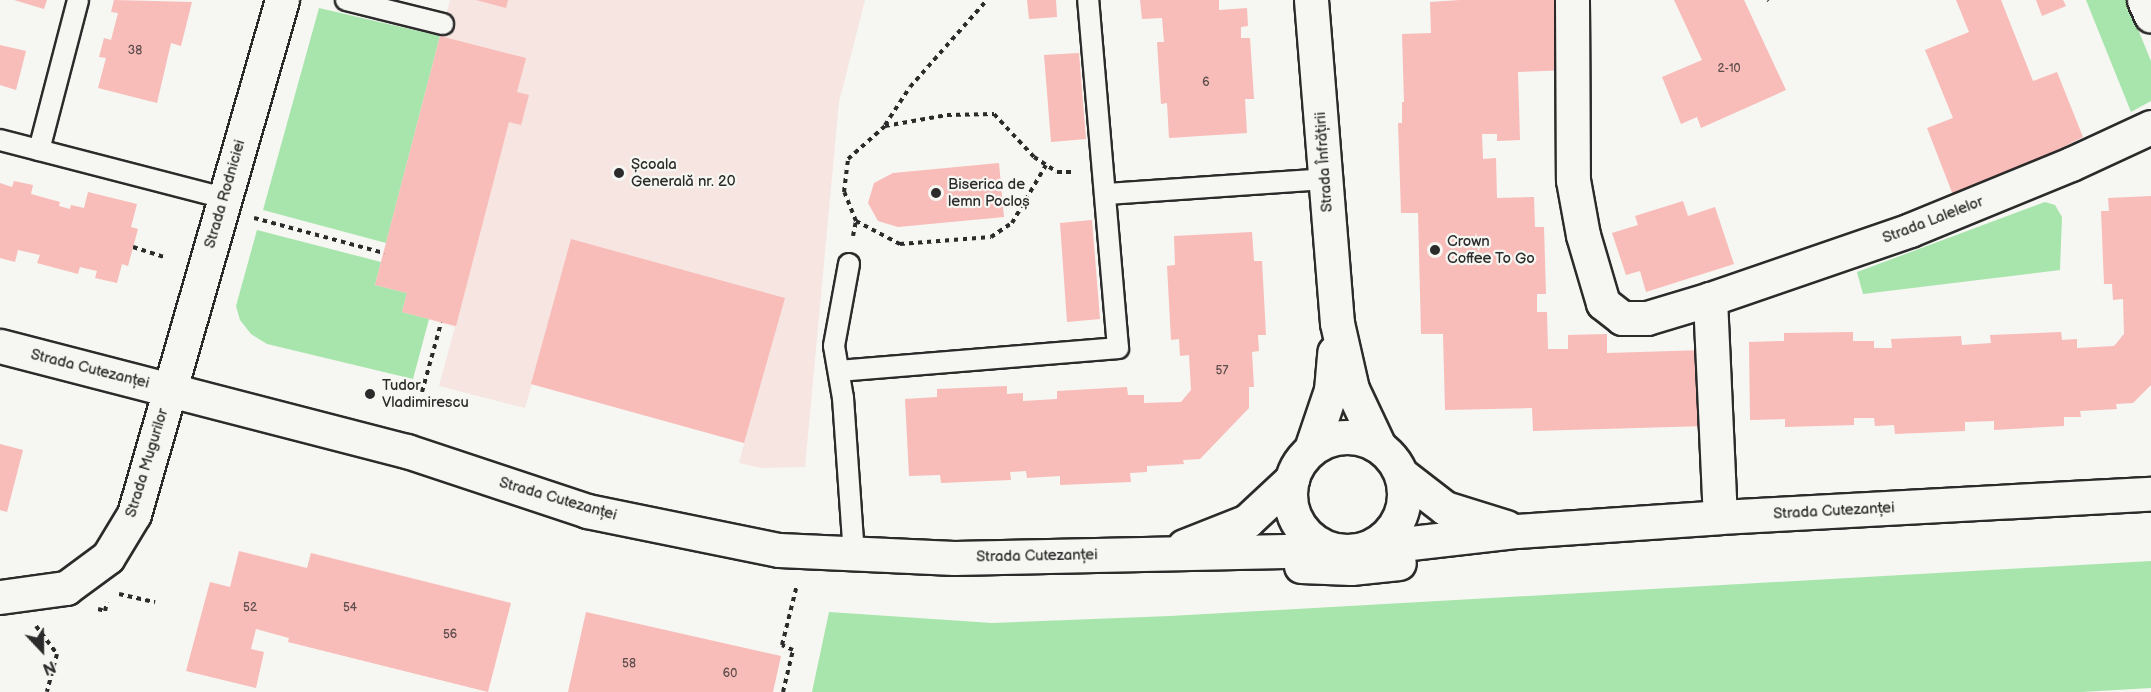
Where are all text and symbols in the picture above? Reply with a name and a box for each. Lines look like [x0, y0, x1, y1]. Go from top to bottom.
house number: 38 [128, 44, 142, 58]
house number: 2-10 [1717, 62, 1741, 76]
house number: 6 [1202, 76, 1210, 90]
street label: Strada Înfrățirii [1312, 111, 1336, 213]
street label: Strada Rodniciei [201, 138, 249, 250]
place label: Școala Generală nr. 20 [631, 155, 736, 190]
marker: Școala Generală nr. 20 [612, 166, 626, 180]
place label: Biserica de lemn Pocloș [948, 175, 1030, 210]
marker: Biserica de lemn Pocloș [929, 186, 943, 200]
street label: Strada Lalelelor [1880, 193, 1986, 247]
place label: Crown Coffee To Go [1447, 232, 1535, 267]
marker: Crown Coffee To Go [1428, 243, 1442, 257]
street label: Strada Cutezanței [29, 346, 151, 392]
house number: 57 [1216, 364, 1228, 378]
place label: Tudor Vladimirescu [382, 376, 469, 411]
marker: Tudor Vladimirescu [363, 387, 377, 401]
street label: Strada Mugurilor [122, 406, 172, 520]
street label: Strada Cutezanței [497, 474, 619, 524]
street label: Strada Cutezanței [1773, 499, 1895, 523]
street label: Strada Cutezanței [976, 546, 1098, 566]
house number: 52 [243, 601, 257, 615]
house number: 54 [343, 601, 357, 615]
north arrow [12, 620, 72, 680]
house number: 56 [443, 628, 457, 642]
text: N [40, 656, 58, 678]
house number: 58 [622, 657, 636, 671]
house number: 60 [723, 667, 737, 681]

